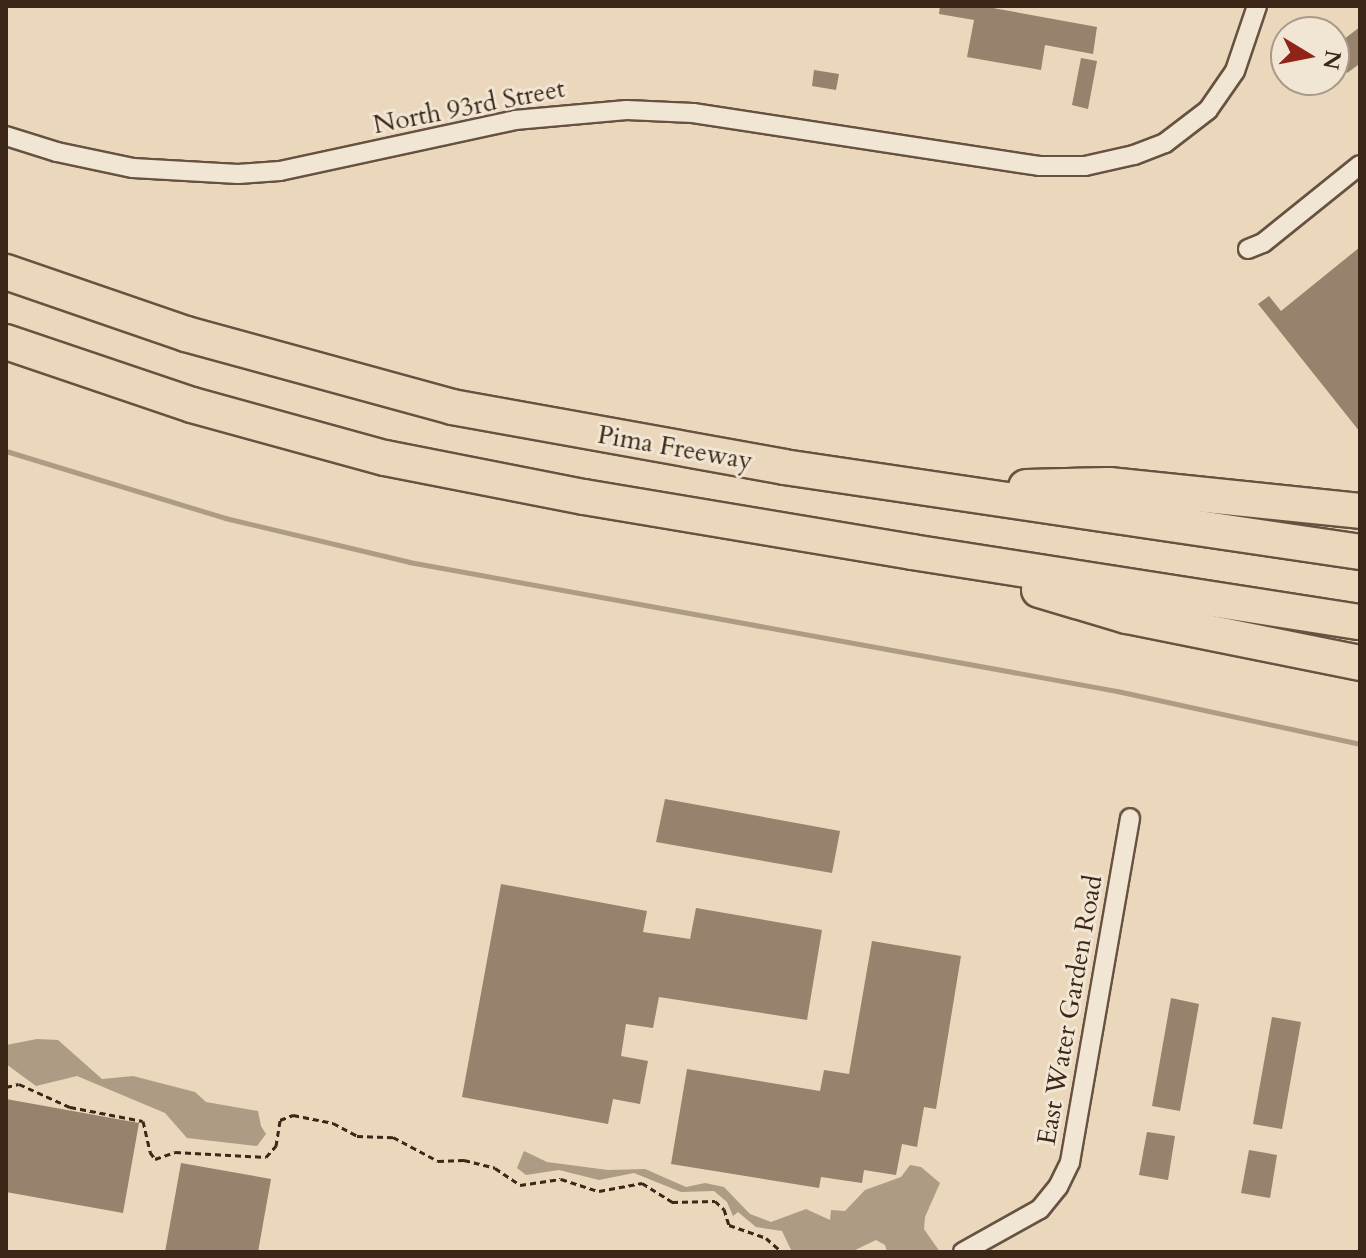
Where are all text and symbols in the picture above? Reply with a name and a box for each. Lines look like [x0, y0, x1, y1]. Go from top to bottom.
north arrow [1270, 16, 1350, 96]
text: N [1315, 48, 1348, 72]
street label: North 93rd Street [370, 73, 568, 141]
street label: Pima Freeway [595, 419, 755, 477]
street label: East Water Garden Road [1031, 873, 1109, 1147]

